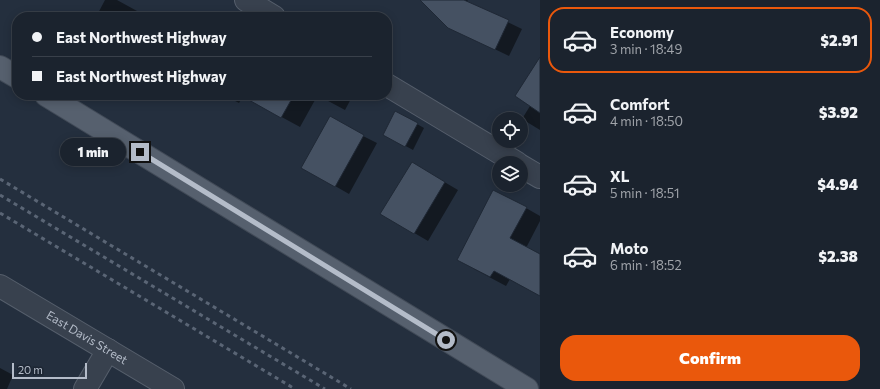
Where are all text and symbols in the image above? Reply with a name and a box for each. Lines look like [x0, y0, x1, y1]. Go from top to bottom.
icon: car [562, 22, 598, 58]
text: Economy [610, 23, 674, 41]
text: East Northwest Highway [56, 28, 227, 46]
text: $2.91 [820, 31, 858, 49]
text: 3 min · 18:49 [610, 41, 682, 57]
text: East Northwest Highway [56, 67, 227, 85]
icon: car [562, 94, 598, 130]
text: Comfort [610, 95, 670, 113]
text: $3.92 [819, 103, 858, 121]
map controls [492, 112, 528, 192]
button: locate [492, 112, 528, 148]
text: 4 min · 18:50 [610, 113, 683, 129]
callout: 1 min [60, 138, 126, 166]
route end [131, 143, 149, 161]
text: 1 min [77, 144, 109, 160]
button: layers [492, 156, 528, 192]
icon: car [562, 166, 598, 202]
text: XL [610, 167, 629, 185]
text: $4.94 [817, 175, 858, 193]
text: 5 min · 18:51 [610, 185, 680, 201]
icon: car [562, 238, 598, 274]
text: Moto [610, 239, 649, 257]
text: $2.38 [818, 247, 858, 265]
text: 6 min · 18:52 [610, 257, 682, 273]
street label: East Davis Street [44, 307, 130, 366]
route start [437, 331, 455, 349]
button: Confirm [560, 335, 860, 381]
scale bar [12, 361, 87, 380]
text: 20 m [18, 363, 43, 376]

